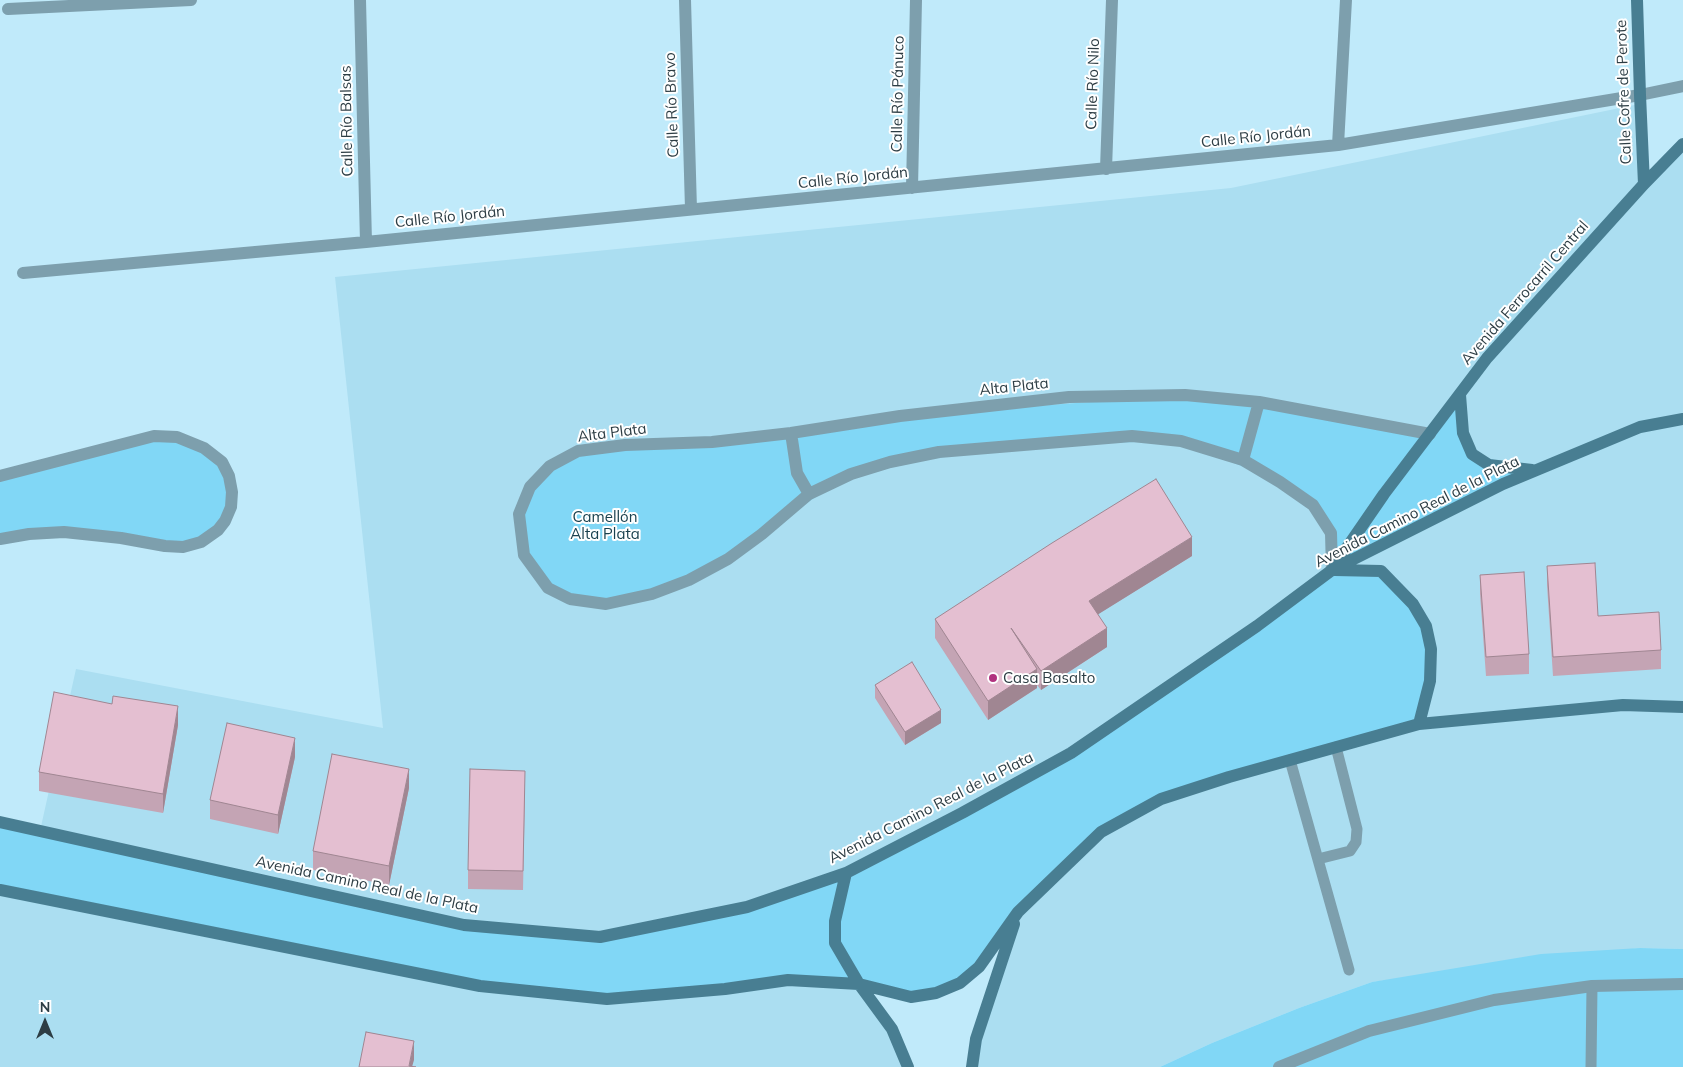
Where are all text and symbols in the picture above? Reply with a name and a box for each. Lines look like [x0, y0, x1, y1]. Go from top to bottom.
street label: Calle Cofre de Perote [1612, 19, 1636, 165]
street label: Calle Río Pánuco [888, 35, 908, 153]
street label: Calle Río Nilo [1082, 38, 1104, 130]
street label: Calle Río Bravo [661, 52, 683, 158]
street label: Calle Río Balsas [337, 65, 357, 177]
street label: Calle Río Jordán [1200, 122, 1312, 152]
street label: Calle Río Jordán [797, 163, 909, 193]
street label: Calle Río Jordán [394, 202, 506, 232]
street label: Avenida Ferrocarril Central [1458, 217, 1592, 369]
street label: Alta Plata [979, 374, 1049, 400]
street label: Alta Plata [576, 420, 648, 446]
street label: Avenida Camino Real de la Plata [1312, 452, 1522, 572]
park label: Camellón Alta Plata [570, 508, 640, 543]
place label: Casa Basalto [1003, 669, 1095, 687]
marker: Casa Basalto [987, 672, 999, 684]
street label: Avenida Camino Real de la Plata [826, 748, 1036, 868]
street label: Avenida Camino Real de la Plata [254, 853, 480, 917]
north arrow [20, 997, 70, 1047]
text: N [40, 998, 50, 1016]

